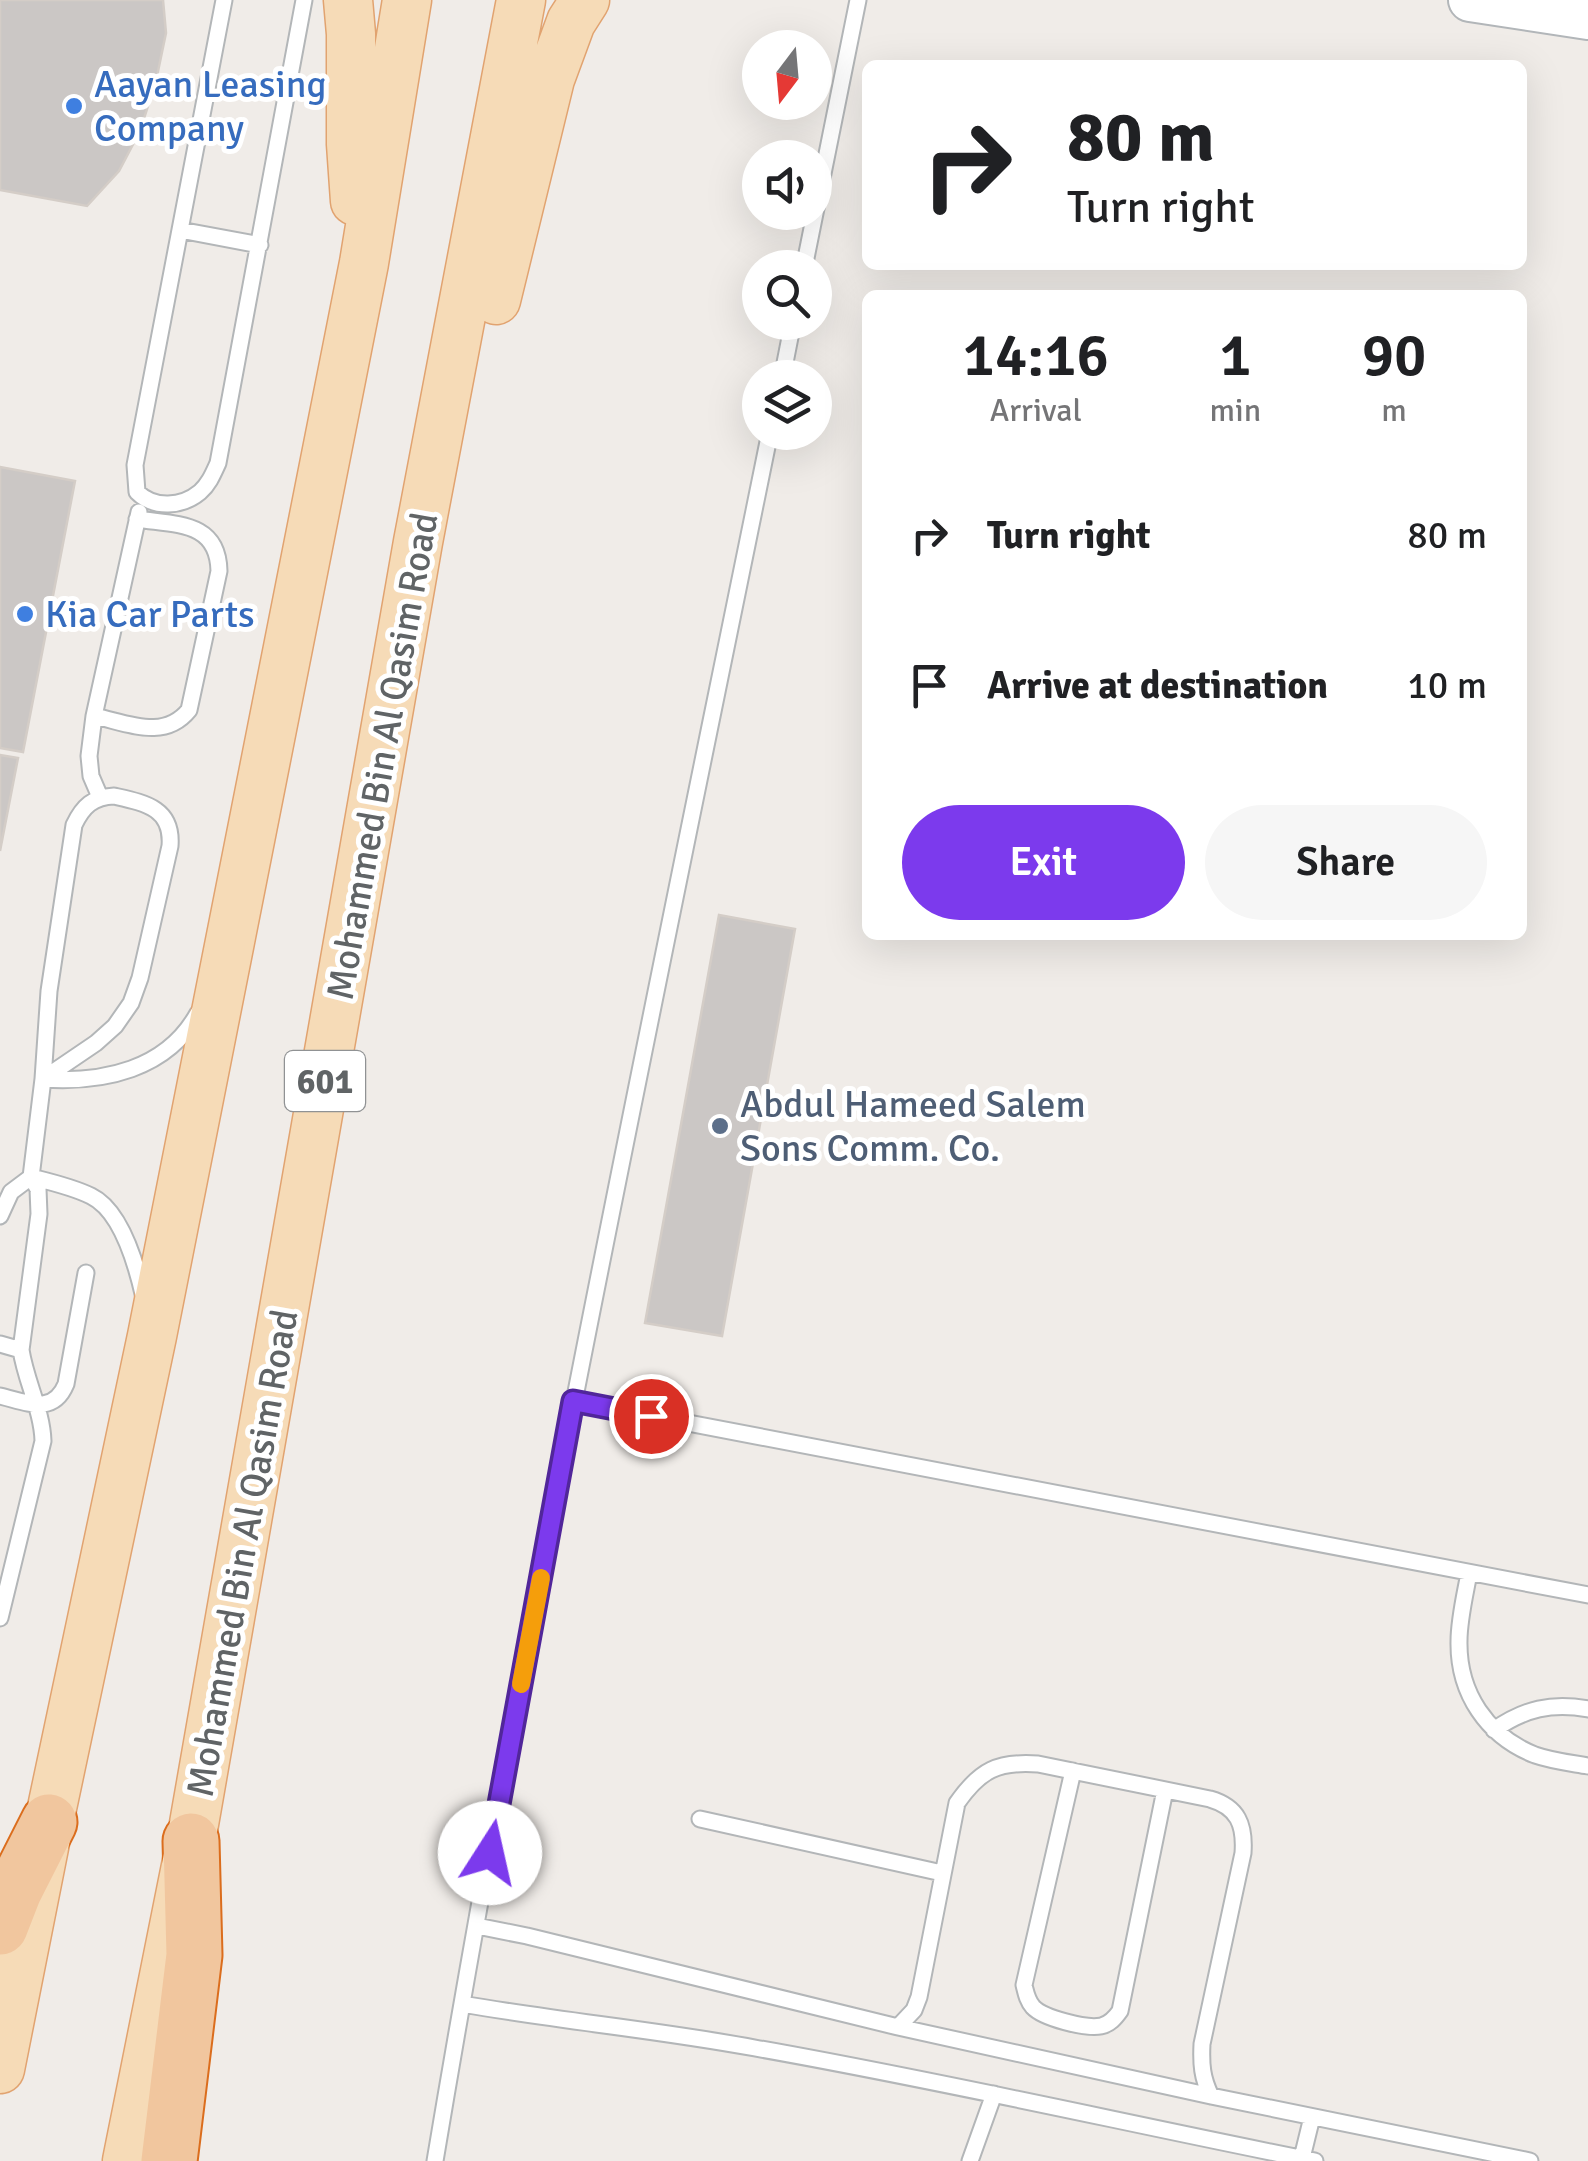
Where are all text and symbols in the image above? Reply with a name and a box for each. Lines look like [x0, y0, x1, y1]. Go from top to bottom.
north arrow [742, 30, 832, 120]
map controls [742, 30, 832, 450]
place label: Aayan Leasing Company [94, 61, 327, 152]
text: 80 m [1067, 94, 1215, 180]
marker: Aayan Leasing Company [63, 95, 85, 117]
icon: right [902, 100, 1032, 230]
button: sound [742, 140, 832, 230]
text: Turn right [1067, 180, 1255, 235]
button: search [742, 250, 832, 340]
text: 14:16 [963, 319, 1109, 393]
text: 1 [1219, 319, 1252, 393]
text: 90 [1362, 319, 1426, 393]
button: layers [742, 360, 832, 450]
text: Arrival [990, 391, 1082, 430]
text: min [1210, 391, 1261, 430]
text: m [1381, 391, 1407, 430]
icon: right [902, 508, 957, 563]
street label: Mohammed Bin Al Qasim Road [316, 509, 449, 1003]
text: Turn right [987, 512, 1151, 559]
text: 80 m [1407, 512, 1487, 559]
place label: Kia Car Parts [45, 591, 255, 638]
marker: Kia Car Parts [14, 603, 36, 625]
icon: arrive [902, 658, 957, 713]
text: Arrive at destination [987, 662, 1328, 709]
text: 10 m [1407, 662, 1487, 709]
button: Exit [902, 805, 1185, 920]
button: Share [1205, 805, 1487, 920]
road number: 601 [285, 1051, 365, 1111]
place label: Abdul Hameed Salem Sons Comm. Co. [740, 1081, 1086, 1172]
marker: Abdul Hameed Salem Sons Comm. Co. [709, 1115, 731, 1137]
street label: Mohammed Bin Al Qasim Road [176, 1306, 309, 1800]
pin [609, 1374, 694, 1459]
icon: arrive [624, 1389, 679, 1444]
position arrow [438, 1801, 542, 1905]

